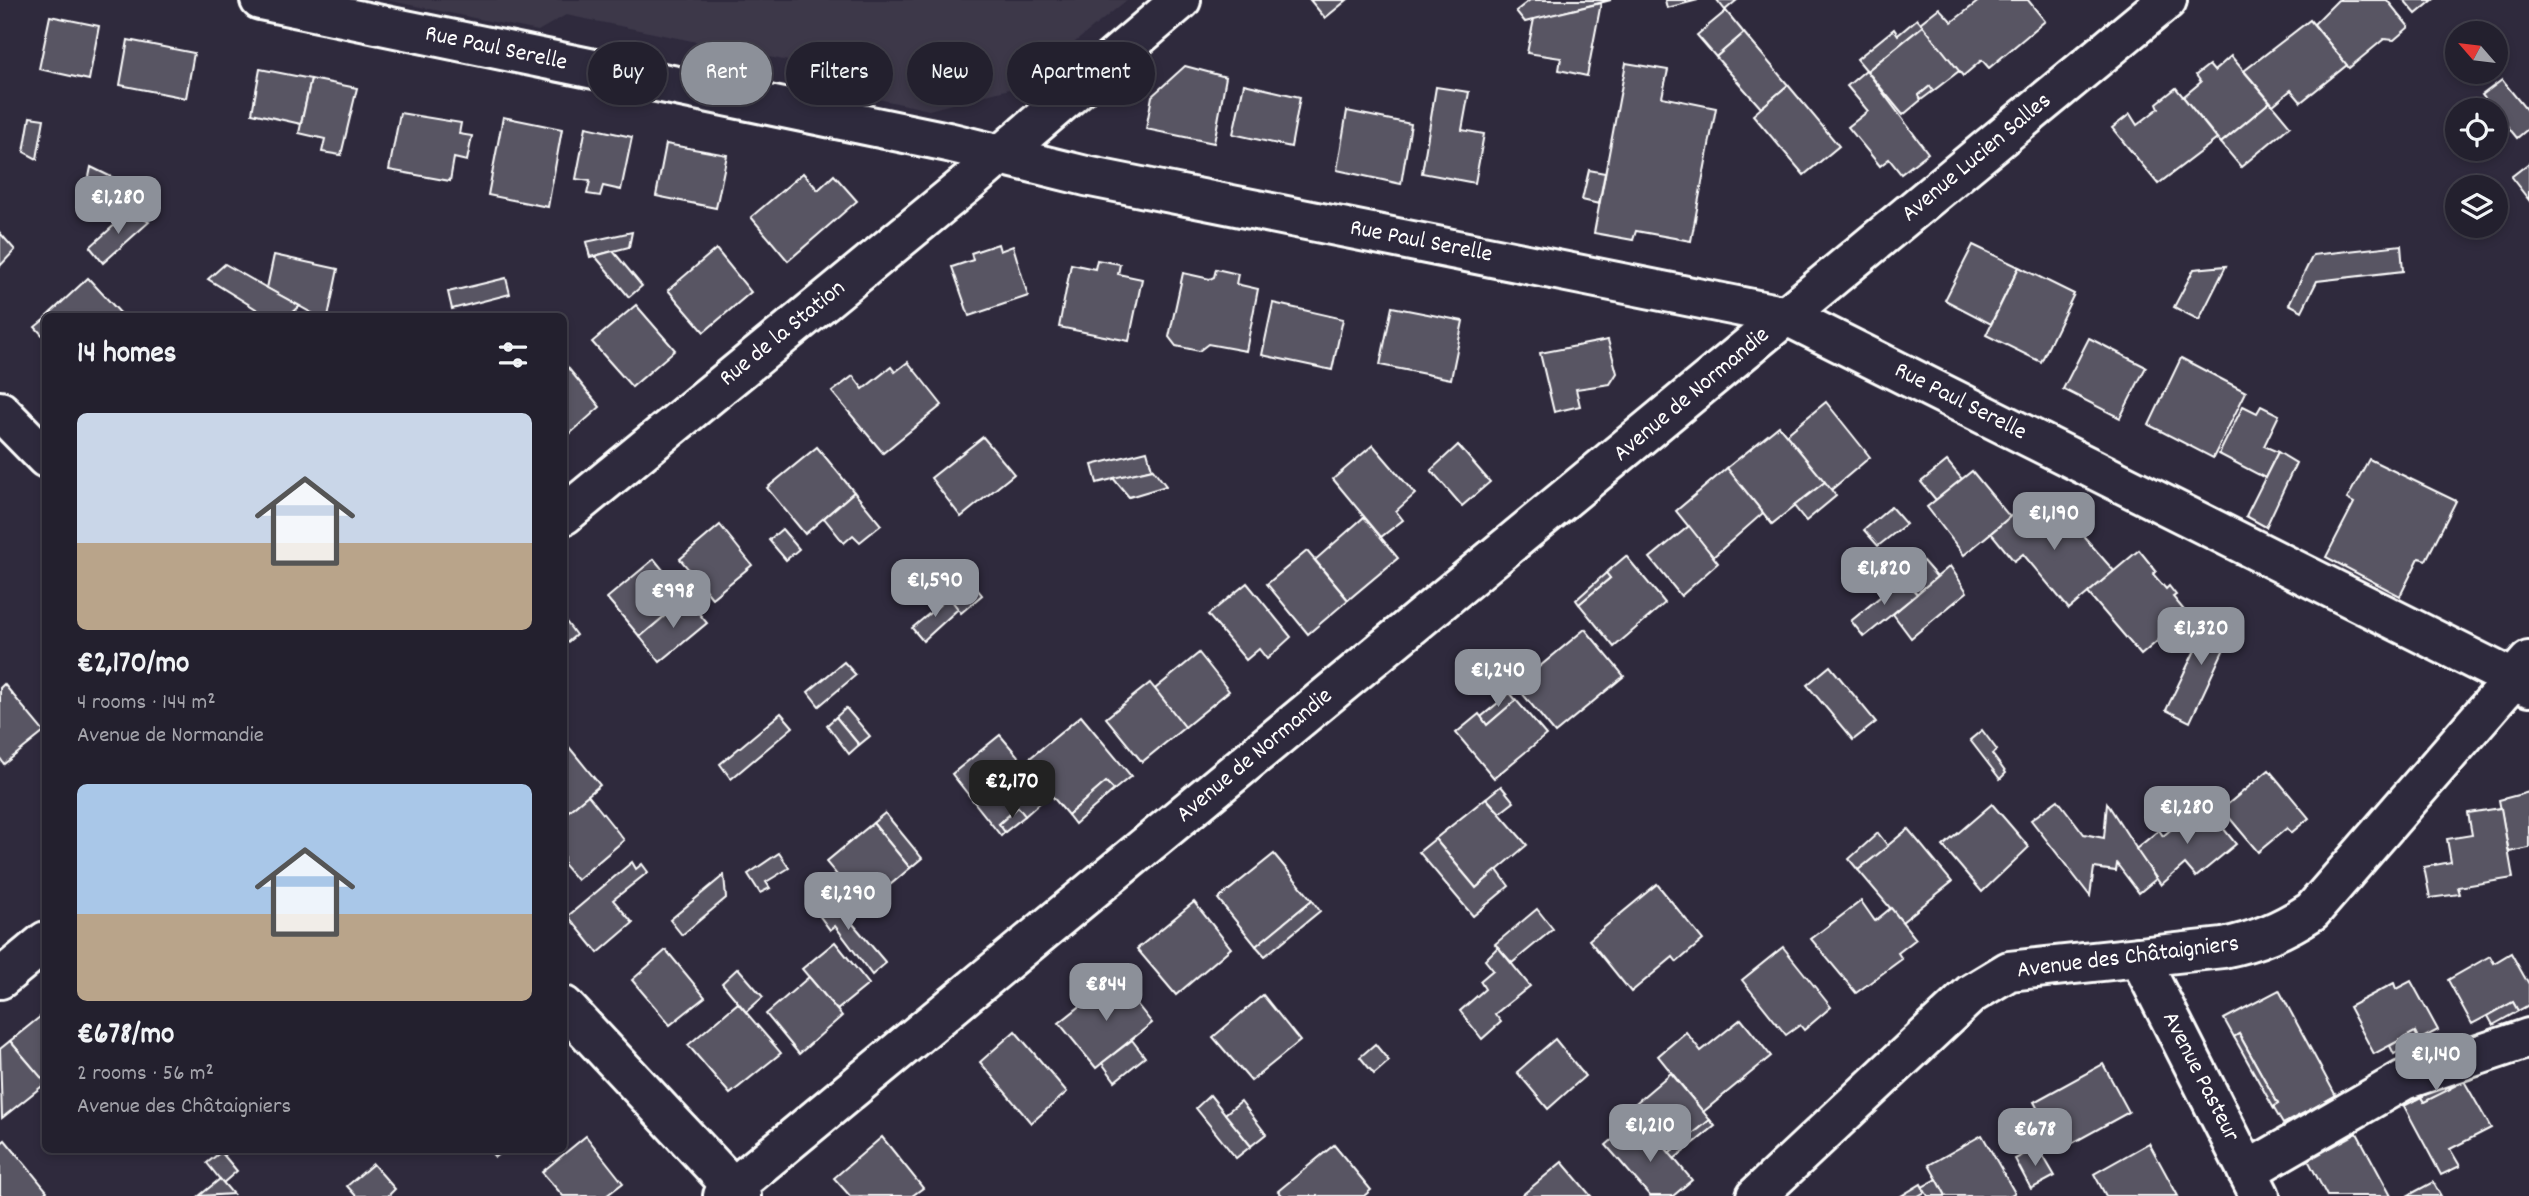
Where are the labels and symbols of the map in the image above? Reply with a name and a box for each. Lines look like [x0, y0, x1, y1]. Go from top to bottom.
street label: Rue Paul Serelle [422, 17, 570, 81]
north arrow [2445, 21, 2508, 84]
street label: Avenue Lucien Salles [1895, 85, 2059, 231]
pin: €1,280 [61, 176, 175, 236]
street label: Rue Paul Serelle [1347, 212, 1495, 272]
street label: Rue de la Station [713, 272, 853, 396]
street label: Avenue de Normandie [1606, 319, 1778, 471]
street label: Rue Paul Serelle [1888, 354, 2032, 450]
pin: €1,190 [1997, 492, 2111, 552]
pin: €1,820 [1827, 548, 1941, 607]
pin: €1,590 [878, 560, 992, 619]
pin: €998 [632, 570, 714, 630]
pin: €1,320 [2144, 608, 2258, 667]
pin: €1,240 [1441, 650, 1555, 709]
street label: Avenue de Normandie [1169, 680, 1341, 832]
pin: €2,170 [955, 760, 1069, 820]
pin: €1,280 [2130, 786, 2244, 846]
pin: €1,290 [791, 872, 905, 932]
street label: Avenue des Châtaigniers [2015, 928, 2241, 988]
pin: €844 [1065, 964, 1147, 1023]
street label: Avenue Pasteur [2153, 1006, 2247, 1148]
pin: €1,140 [2379, 1034, 2493, 1093]
pin: €1,210 [1593, 1104, 1707, 1164]
pin: €678 [1994, 1108, 2076, 1168]

